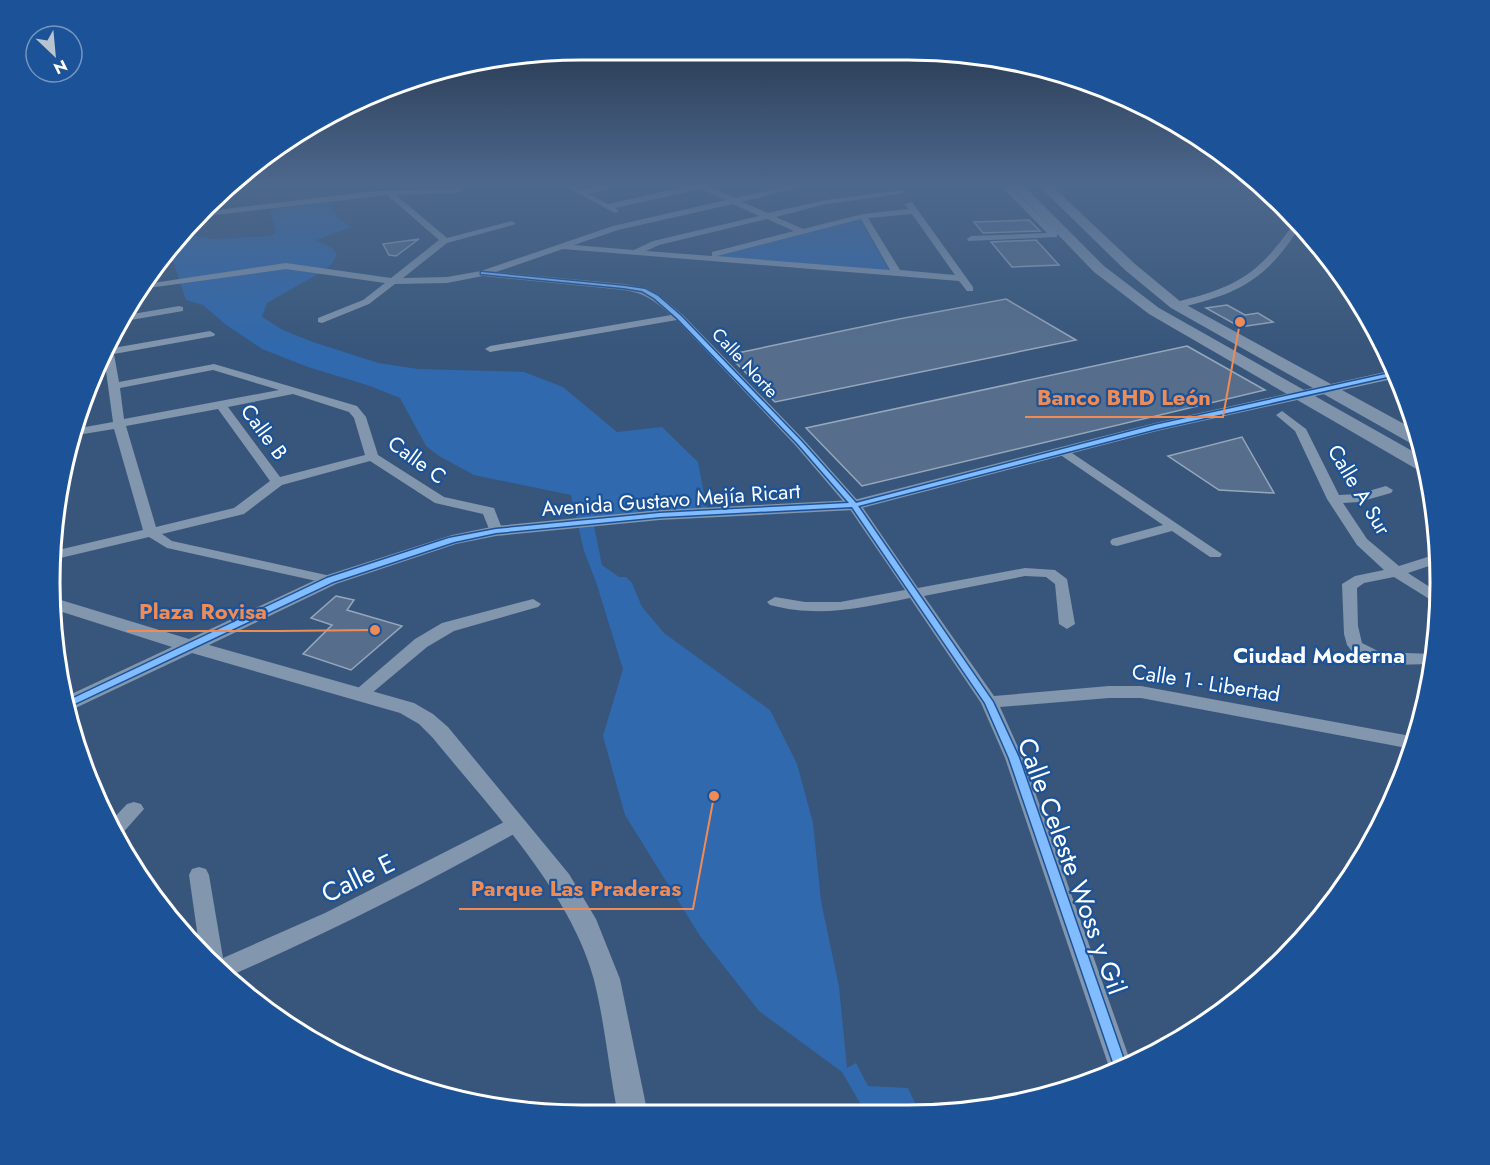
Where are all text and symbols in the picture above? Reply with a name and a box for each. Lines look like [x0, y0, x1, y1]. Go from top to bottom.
north arrow [24, 24, 84, 84]
text: N [50, 54, 71, 80]
street label: Calle Norte [706, 322, 784, 404]
callout: Banco BHD León [1025, 377, 1223, 417]
text: Banco BHD León [1037, 381, 1211, 413]
street label: Calle B [233, 398, 295, 466]
street label: Calle C [382, 429, 452, 491]
street label: Calle A Sur [1320, 439, 1398, 542]
street label: Avenida Gustavo Mejía Ricart [541, 476, 801, 524]
callout: Plaza Rovisa [127, 591, 279, 631]
text: Plaza Rovisa [139, 595, 267, 627]
district label: Ciudad Moderna [1233, 639, 1405, 671]
street label: Calle 1 - Libertad [1130, 656, 1282, 710]
street label: Calle Celeste Woss y Gil [1008, 732, 1136, 1000]
street label: Calle E [315, 844, 401, 912]
callout: Parque Las Praderas [459, 869, 693, 909]
text: Parque Las Praderas [471, 872, 681, 904]

